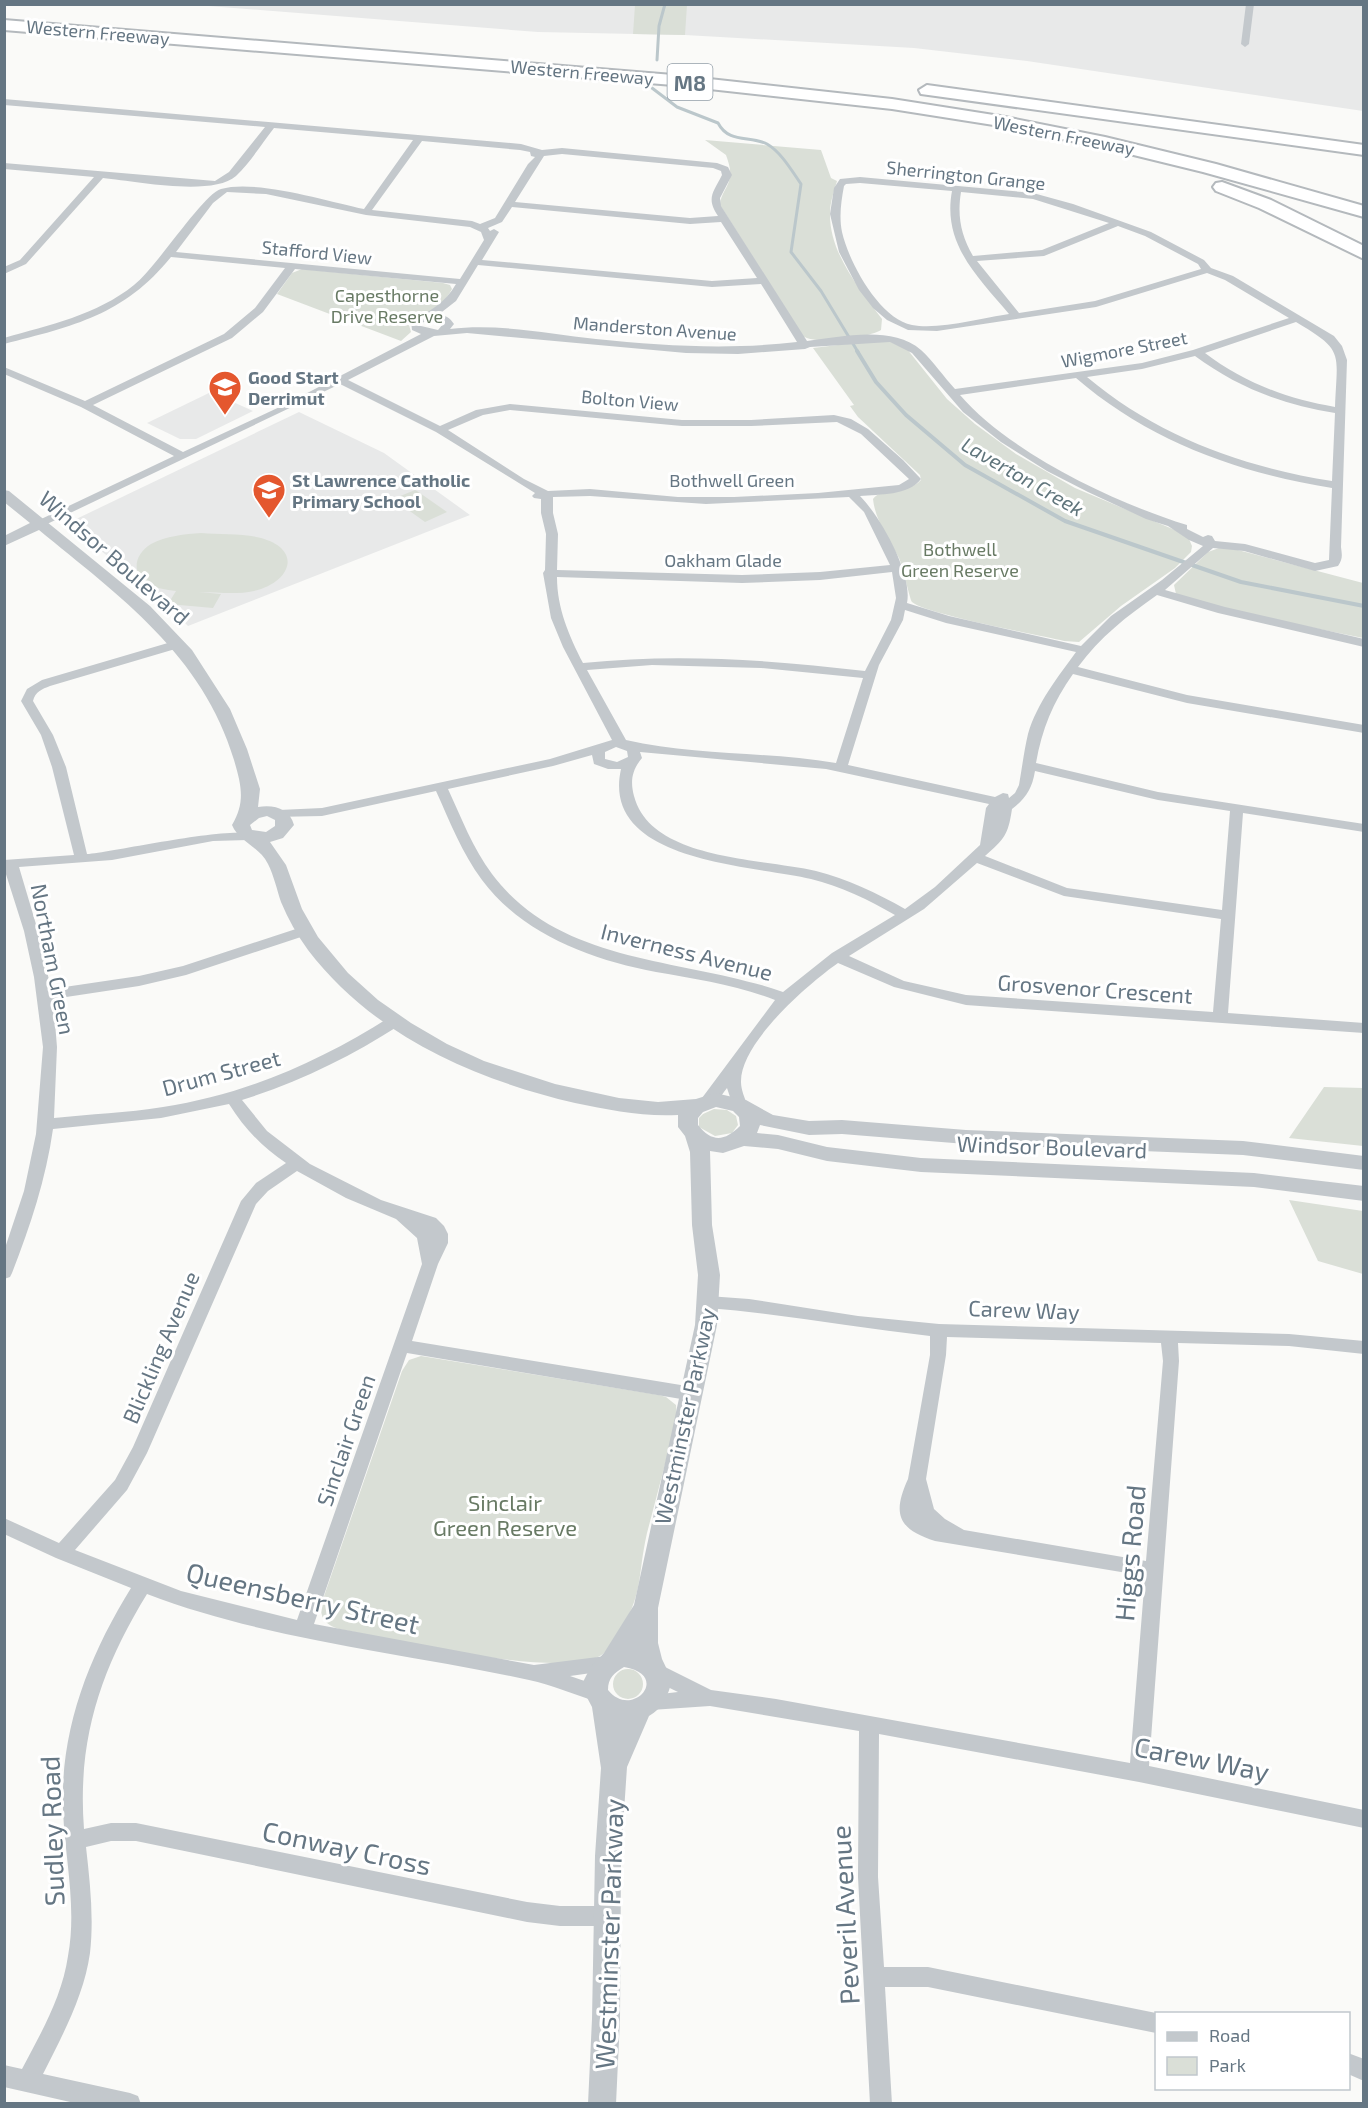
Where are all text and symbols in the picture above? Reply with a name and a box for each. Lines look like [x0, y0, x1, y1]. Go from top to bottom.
street label: Western Freeway [25, 15, 171, 49]
street label: Western Freeway [509, 55, 655, 89]
road number: M8 [668, 64, 712, 100]
street label: Western Freeway [991, 110, 1137, 160]
street label: Sherrington Grange [885, 156, 1047, 194]
street label: Stafford View [261, 235, 373, 269]
park label: Capesthorne Drive Reserve [331, 284, 443, 327]
street label: Manderston Avenue [572, 311, 738, 345]
street label: Wigmore Street [1059, 326, 1189, 372]
place label: Good Start Derrimut [248, 366, 339, 409]
school or university icon: Good Start Derrimut [207, 369, 243, 416]
street label: Bolton View [580, 385, 680, 415]
water label: Laverton Creek [958, 431, 1088, 521]
place label: St Lawrence Catholic Primary School [292, 469, 470, 512]
street label: Bothwell Green [669, 469, 795, 491]
school or university icon: St Lawrence Catholic Primary School [251, 472, 287, 519]
street label: Windsor Boulevard [35, 485, 195, 629]
park label: Bothwell Green Reserve [901, 538, 1019, 581]
street label: Oakham Glade [664, 549, 782, 571]
street label: Northam Green [27, 881, 81, 1037]
street label: Inverness Avenue [599, 917, 775, 985]
street label: Grosvenor Crescent [997, 968, 1193, 1008]
street label: Drum Street [159, 1044, 283, 1100]
street label: Windsor Boulevard [956, 1130, 1148, 1162]
street label: Blickling Avenue [116, 1267, 204, 1427]
street label: Carew Way [968, 1294, 1081, 1324]
street label: Westminster Parkway [648, 1305, 720, 1527]
street label: Sinclair Green [310, 1371, 380, 1509]
street label: Higgs Road [1107, 1483, 1152, 1623]
park label: Sinclair Green Reserve [433, 1489, 577, 1540]
street label: Queensberry Street [183, 1555, 423, 1640]
street label: Carew Way [1132, 1729, 1272, 1788]
street label: Sudley Road [32, 1755, 71, 1907]
street label: Westminster Parkway [587, 1798, 630, 2070]
street label: Conway Cross [259, 1813, 434, 1881]
street label: Peveril Avenue [823, 1825, 865, 2005]
legend [1155, 2012, 1350, 2090]
text: Road [1209, 2024, 1250, 2046]
text: Park [1209, 2054, 1246, 2076]

